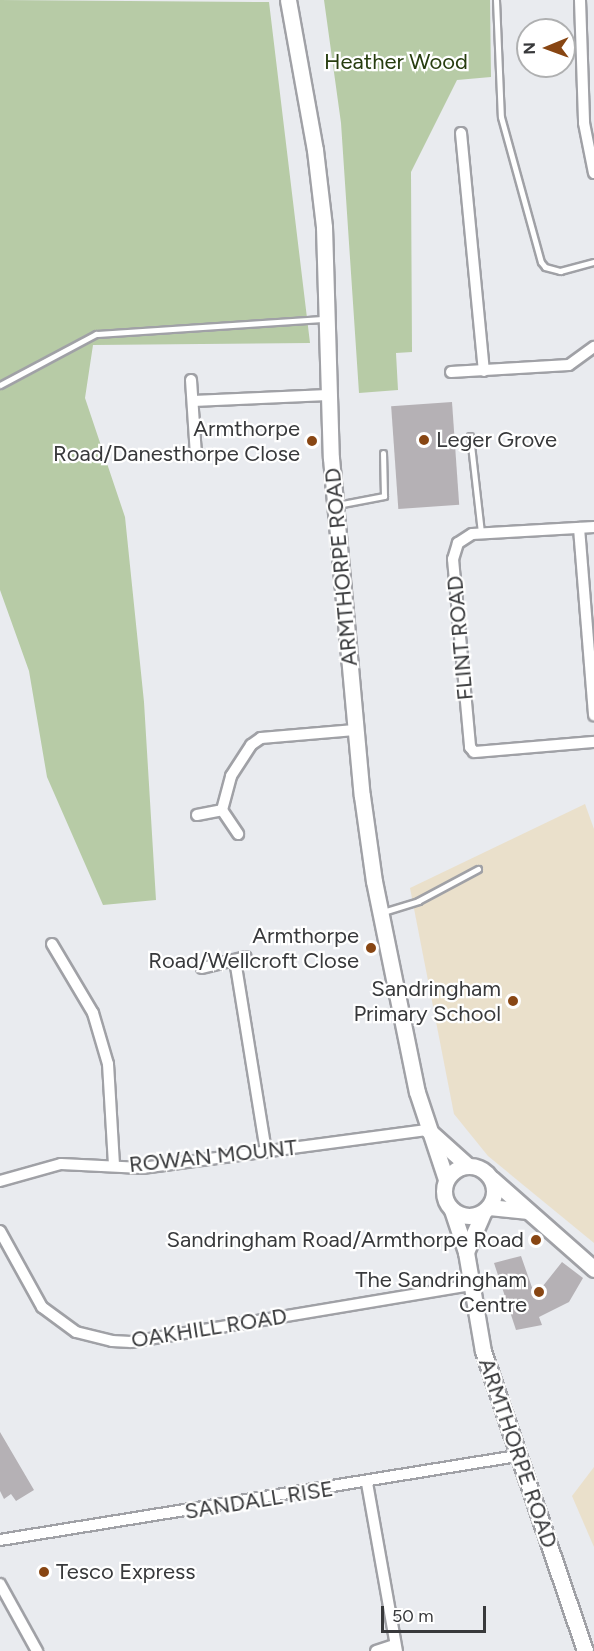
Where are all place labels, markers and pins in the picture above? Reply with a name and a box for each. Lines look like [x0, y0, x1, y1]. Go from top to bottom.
place label: Armthorpe Road/Danesthorpe Close [53, 415, 300, 466]
place label: Leger Grove [436, 427, 557, 453]
marker: Leger Grove [417, 433, 431, 447]
marker: Armthorpe Road/Danesthorpe Close [305, 434, 319, 448]
place label: Armthorpe Road/Wellcroft Close [148, 922, 359, 974]
marker: Armthorpe Road/Wellcroft Close [364, 941, 378, 955]
place label: Sandringham Primary School [353, 975, 501, 1026]
marker: Sandringham Primary School [506, 994, 520, 1008]
place label: Sandringham Road/Armthorpe Road [167, 1227, 524, 1253]
marker: Sandringham Road/Armthorpe Road [529, 1233, 543, 1247]
place label: The Sandringham Centre [355, 1266, 527, 1318]
marker: The Sandringham Centre [532, 1285, 546, 1299]
place label: Tesco Express [56, 1559, 196, 1585]
marker: Tesco Express [37, 1565, 51, 1579]

